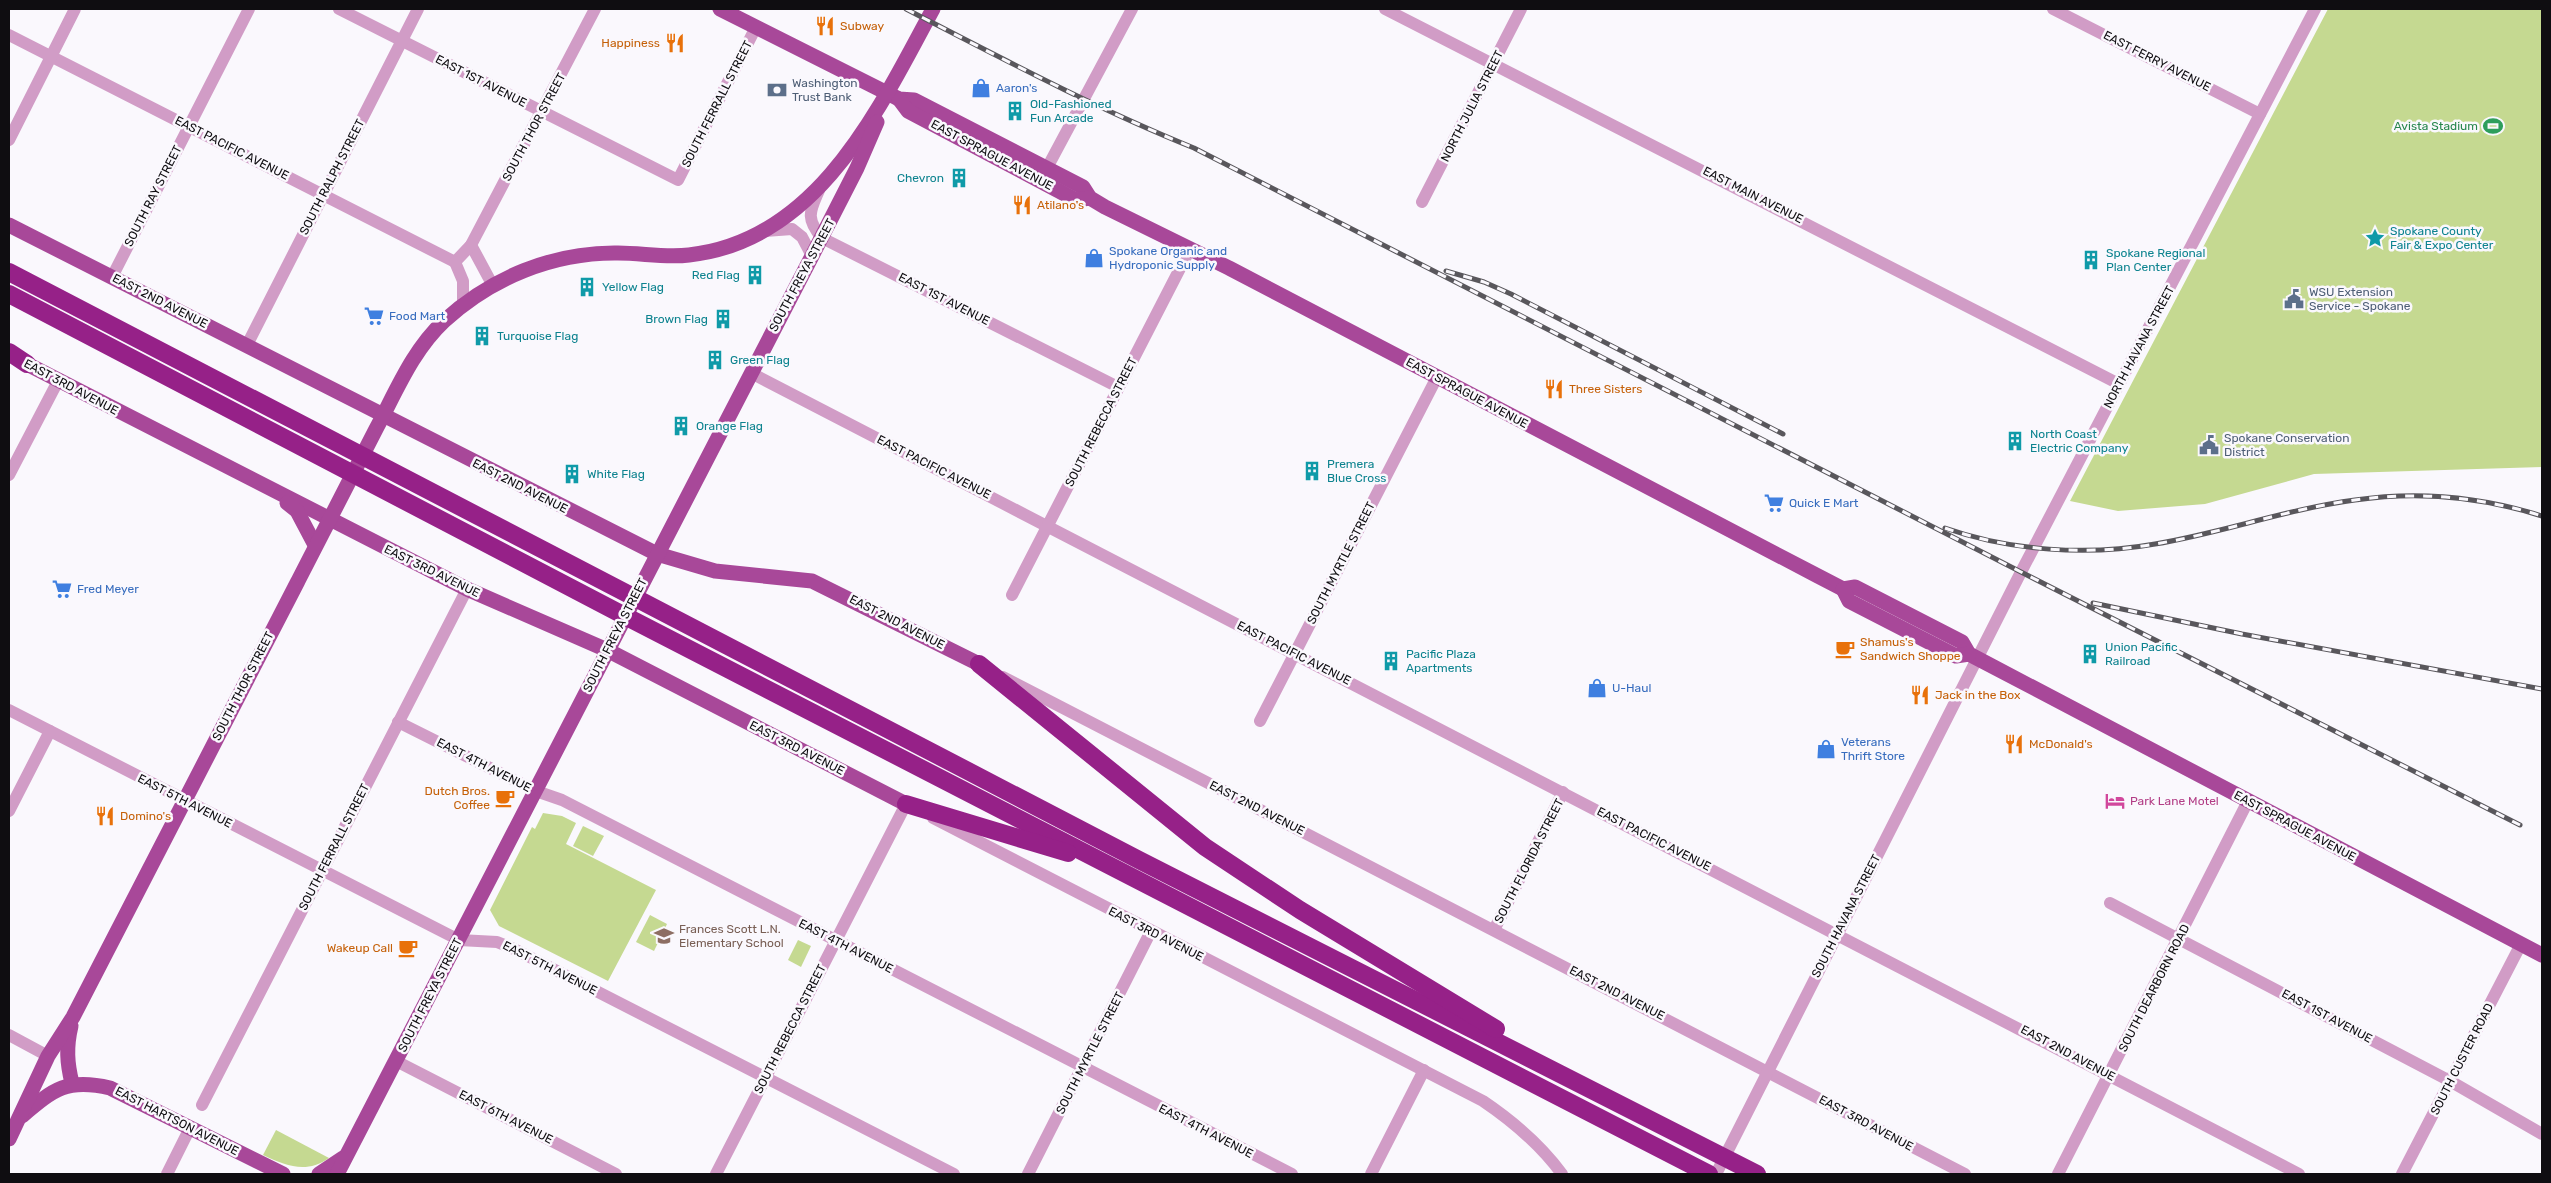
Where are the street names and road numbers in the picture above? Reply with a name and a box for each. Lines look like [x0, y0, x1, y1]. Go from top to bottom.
street label: EAST FERRY AVENUE [2101, 28, 2213, 94]
street label: SOUTH FERRALL STREET [679, 38, 755, 170]
street label: NORTH JULIA STREET [1438, 48, 1506, 164]
street label: EAST 1ST AVENUE [433, 52, 529, 110]
street label: SOUTH THOR STREET [500, 71, 568, 183]
street label: EAST PACIFIC AVENUE [173, 113, 291, 183]
street label: SOUTH RALPH STREET [297, 117, 367, 237]
street label: EAST SPRAGUE AVENUE [929, 117, 1055, 193]
street label: SOUTH RAY STREET [121, 143, 185, 249]
street label: EAST MAIN AVENUE [1701, 164, 1805, 226]
street label: SOUTH FREYA STREET [766, 216, 838, 334]
street label: EAST 1ST AVENUE [896, 270, 992, 328]
street label: EAST 2ND AVENUE [110, 271, 210, 331]
street label: NORTH HAVANA STREET [2101, 283, 2177, 411]
street label: SOUTH REBECCA STREET [1062, 355, 1140, 489]
street label: EAST SPRAGUE AVENUE [1404, 355, 1530, 431]
street label: EAST 3RD AVENUE [21, 356, 121, 418]
street label: EAST PACIFIC AVENUE [875, 432, 993, 502]
street label: EAST 2ND AVENUE [470, 456, 570, 516]
street label: SOUTH MYRTLE STREET [1304, 500, 1378, 626]
street label: EAST 3RD AVENUE [382, 542, 482, 600]
street label: SOUTH FREYA STREET [580, 576, 650, 694]
street label: EAST 2ND AVENUE [847, 592, 947, 652]
street label: EAST PACIFIC AVENUE [1235, 618, 1353, 688]
street label: SOUTH THOR STREET [209, 629, 277, 743]
street label: EAST 3RD AVENUE [747, 718, 847, 778]
street label: EAST 4TH AVENUE [434, 735, 534, 795]
street label: EAST 5TH AVENUE [135, 771, 235, 831]
street label: EAST 2ND AVENUE [1207, 778, 1307, 838]
street label: SOUTH FERRALL STREET [296, 781, 372, 913]
street label: EAST SPRAGUE AVENUE [2232, 788, 2358, 864]
street label: SOUTH FLORIDA STREET [1491, 796, 1567, 926]
street label: EAST PACIFIC AVENUE [1595, 804, 1713, 874]
street label: SOUTH HAVANA STREET [1809, 852, 1883, 980]
street label: EAST 3RD AVENUE [1106, 904, 1206, 964]
street label: EAST 4TH AVENUE [796, 916, 896, 976]
street label: SOUTH DEARBORN ROAD [2116, 922, 2192, 1054]
street label: SOUTH FREYA STREET [395, 936, 465, 1054]
street label: EAST 5TH AVENUE [500, 938, 600, 998]
street label: SOUTH REBECCA STREET [751, 962, 829, 1096]
street label: EAST 2ND AVENUE [1567, 963, 1667, 1023]
street label: EAST 1ST AVENUE [2279, 986, 2375, 1046]
street label: SOUTH MYRTLE STREET [1053, 990, 1127, 1116]
street label: SOUTH CUSTER ROAD [2428, 1001, 2496, 1117]
street label: EAST 2ND AVENUE [2018, 1022, 2118, 1084]
street label: EAST HARTSON AVENUE [113, 1084, 241, 1158]
street label: EAST 6TH AVENUE [457, 1087, 555, 1147]
street label: EAST 3RD AVENUE [1816, 1092, 1916, 1154]
street label: EAST 4TH AVENUE [1156, 1101, 1256, 1161]

